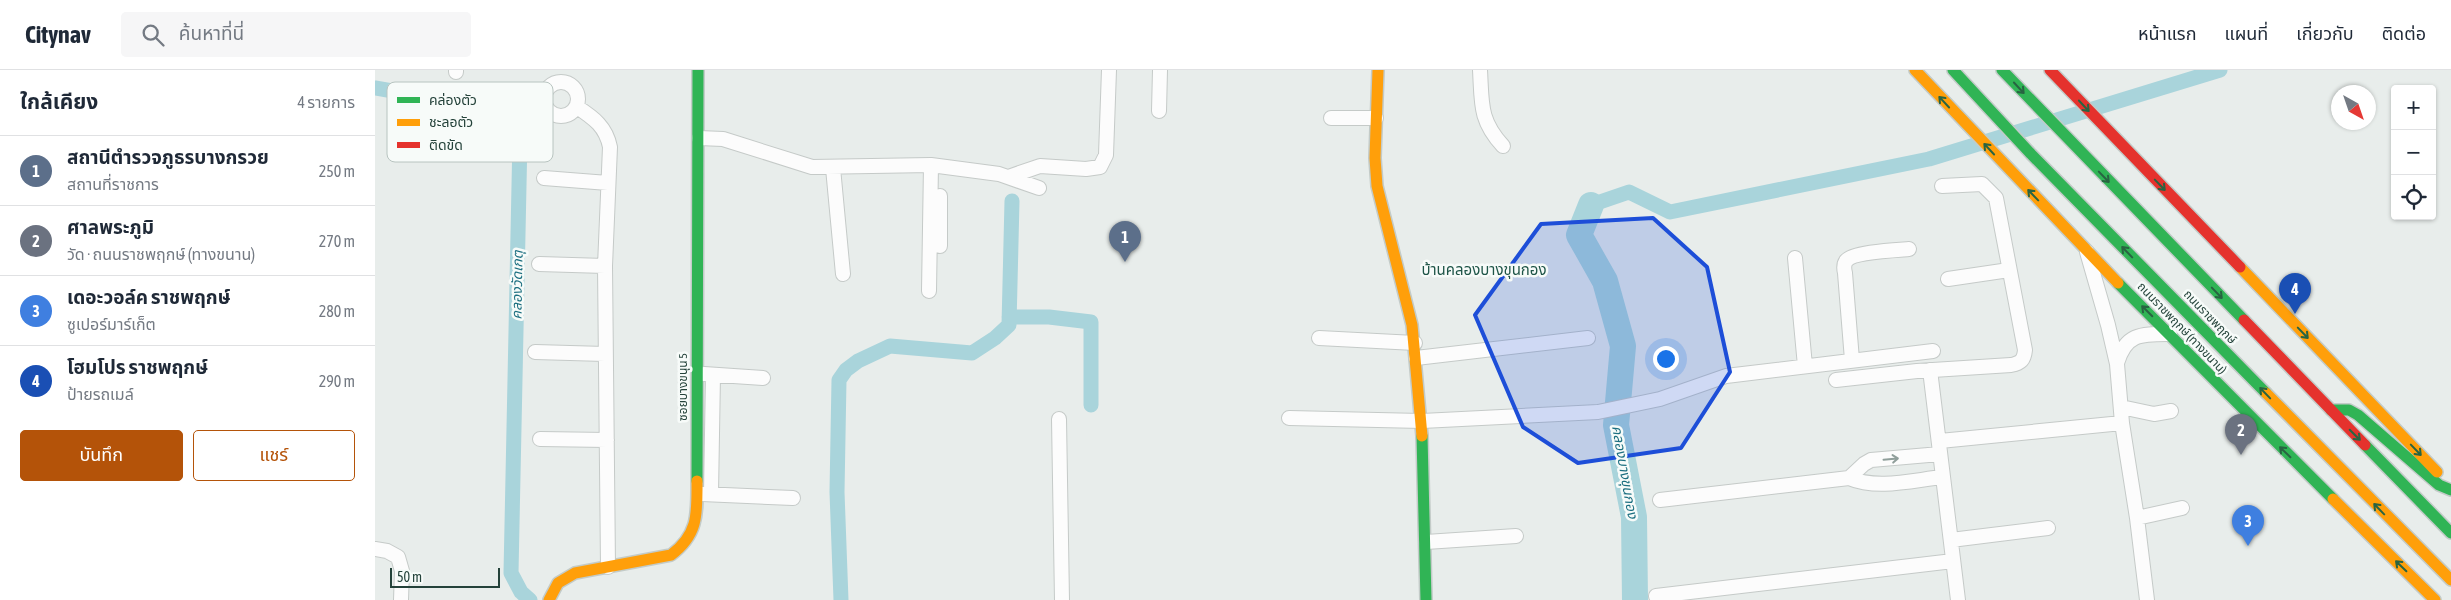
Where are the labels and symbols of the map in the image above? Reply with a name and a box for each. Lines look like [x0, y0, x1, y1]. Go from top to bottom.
legend [387, 82, 553, 162]
one-way arrow [2013, 82, 2025, 95]
north arrow [2331, 85, 2376, 130]
text: คล่องตัว [429, 92, 477, 108]
one-way arrow [1938, 95, 1950, 108]
one-way arrow [2078, 100, 2090, 112]
text: ชะลอตัว [429, 114, 473, 130]
text: ติดขัด [429, 137, 463, 153]
one-way arrow [1983, 143, 1995, 156]
one-way arrow [2098, 170, 2110, 183]
one-way arrow [2154, 179, 2166, 191]
one-way arrow [2027, 189, 2039, 201]
pin: 1 [1109, 221, 1141, 262]
one-way arrow [2121, 246, 2133, 258]
water label: คลองวัดเกตุ [508, 249, 527, 320]
district label: บ้านคลองบางขุนกอง [1421, 261, 1547, 279]
pin: 4 [2279, 273, 2311, 314]
street label: ถนนราชพฤกษ์ (ทางขนาน) [2135, 279, 2229, 377]
street label: ถนนราชพฤกษ์ [2181, 287, 2239, 347]
one-way arrow [2211, 287, 2223, 300]
one-way arrow [2141, 305, 2153, 317]
one-way arrow [2297, 327, 2309, 339]
your location [1653, 346, 1679, 372]
street label: ซอยบางขนุน 5 [676, 353, 690, 421]
one-way arrow [2259, 387, 2272, 399]
pin: 2 [2225, 414, 2257, 455]
water label: คลองบางขุนกอง [1608, 424, 1641, 521]
one-way arrow [2349, 429, 2361, 441]
one-way arrow [2410, 444, 2422, 456]
one-way arrow [2278, 446, 2291, 458]
one-way arrow [1883, 454, 1899, 463]
one-way arrow [2373, 503, 2385, 515]
pin: 3 [2232, 505, 2264, 546]
one-way arrow [2394, 560, 2407, 572]
scale bar [390, 565, 500, 588]

